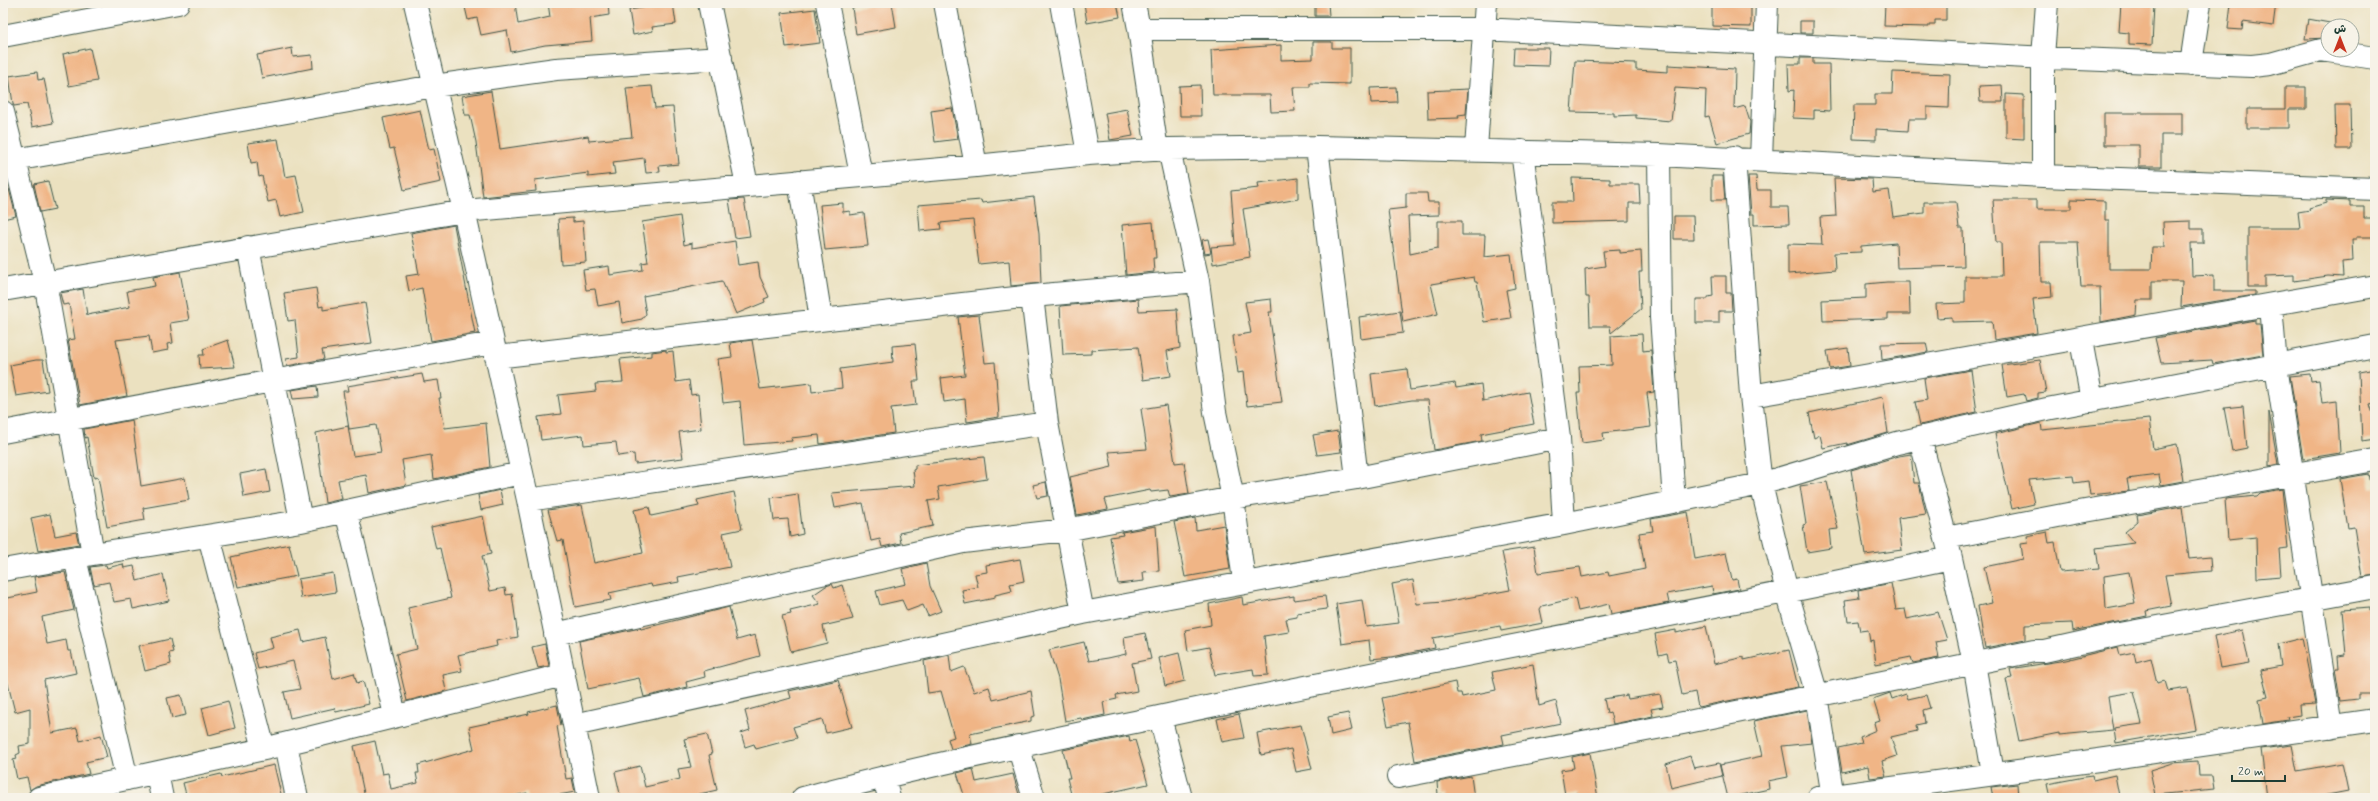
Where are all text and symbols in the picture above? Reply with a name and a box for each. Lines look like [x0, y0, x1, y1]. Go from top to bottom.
north arrow [2320, 18, 2360, 58]
text: ش [2334, 22, 2346, 36]
scale bar [2232, 757, 2285, 783]
text: 20 m [2238, 764, 2264, 780]

